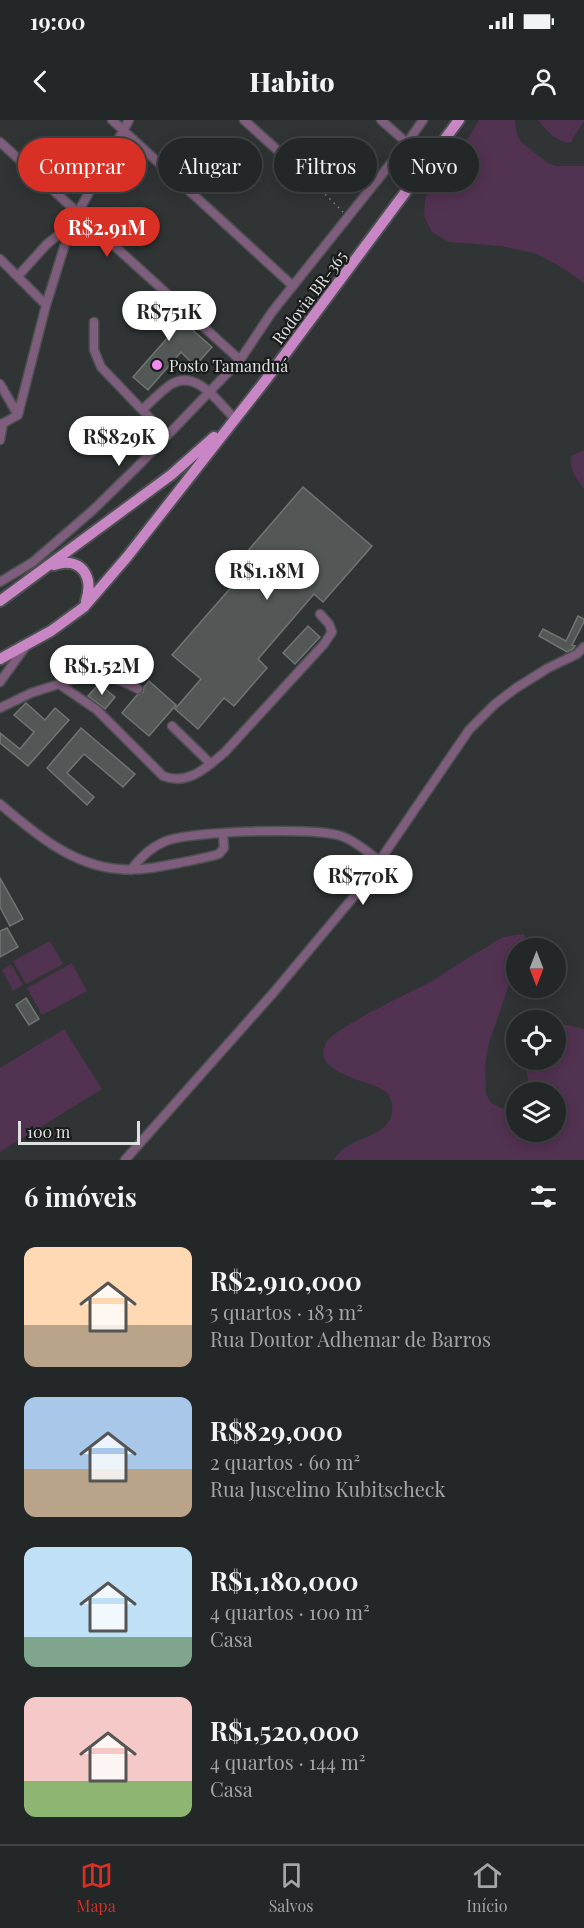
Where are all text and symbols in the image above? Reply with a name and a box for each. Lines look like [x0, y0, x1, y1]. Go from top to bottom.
text: 19:00 [30, 6, 85, 36]
text: Habito [249, 63, 335, 99]
icon: back [24, 65, 57, 98]
icon: person [527, 65, 560, 98]
chip: Comprar [18, 138, 146, 192]
chip: Alugar [158, 138, 262, 192]
chip: Filtros [274, 138, 377, 192]
chip: Novo [389, 138, 479, 192]
pin: R$2.91M [52, 207, 162, 258]
text: R$2.91M [68, 213, 146, 240]
street label: Rodovia BR-365 [267, 246, 351, 348]
pin: R$751K [120, 291, 218, 342]
text: R$751K [136, 297, 202, 324]
place label: Posto Tamanduá [169, 355, 288, 376]
marker: Posto Tamanduá [150, 358, 164, 372]
pin: R$829K [70, 416, 168, 467]
text: R$829K [83, 422, 155, 449]
pin: R$1.18M [212, 550, 322, 601]
text: R$1.18M [229, 556, 305, 583]
pin: R$1.52M [47, 645, 157, 696]
text: R$1.52M [64, 651, 140, 678]
pin: R$770K [314, 855, 412, 906]
text: R$770K [328, 861, 398, 888]
north arrow [506, 938, 566, 998]
map controls [506, 938, 566, 1142]
button: locate [506, 1010, 566, 1070]
button: layers [506, 1082, 566, 1142]
scale bar [18, 1118, 140, 1145]
text: 100 m [27, 1121, 70, 1142]
text: 6 imóveis [24, 1179, 137, 1214]
icon: filters [527, 1180, 560, 1213]
text: R$2,910,000 [210, 1263, 362, 1298]
icon: home [72, 1271, 144, 1343]
text: 5 quartos · 183 m² [210, 1298, 363, 1325]
text: Rua Doutor Adhemar de Barros [210, 1325, 491, 1352]
text: R$829,000 [210, 1413, 343, 1448]
icon: home [72, 1421, 144, 1493]
text: 2 quartos · 60 m² [210, 1448, 360, 1475]
text: Rua Juscelino Kubitscheck [210, 1475, 446, 1502]
text: R$1,180,000 [210, 1563, 359, 1598]
icon: home [72, 1571, 144, 1643]
text: 4 quartos · 100 m² [210, 1598, 370, 1625]
text: Casa [210, 1625, 253, 1652]
text: R$1,520,000 [210, 1713, 359, 1748]
icon: home [72, 1721, 144, 1793]
text: 4 quartos · 144 m² [210, 1748, 365, 1775]
text: Casa [210, 1775, 253, 1802]
tab: Mapa [77, 1859, 116, 1916]
tab: Salvos [269, 1859, 313, 1916]
tab: Início [467, 1859, 507, 1916]

